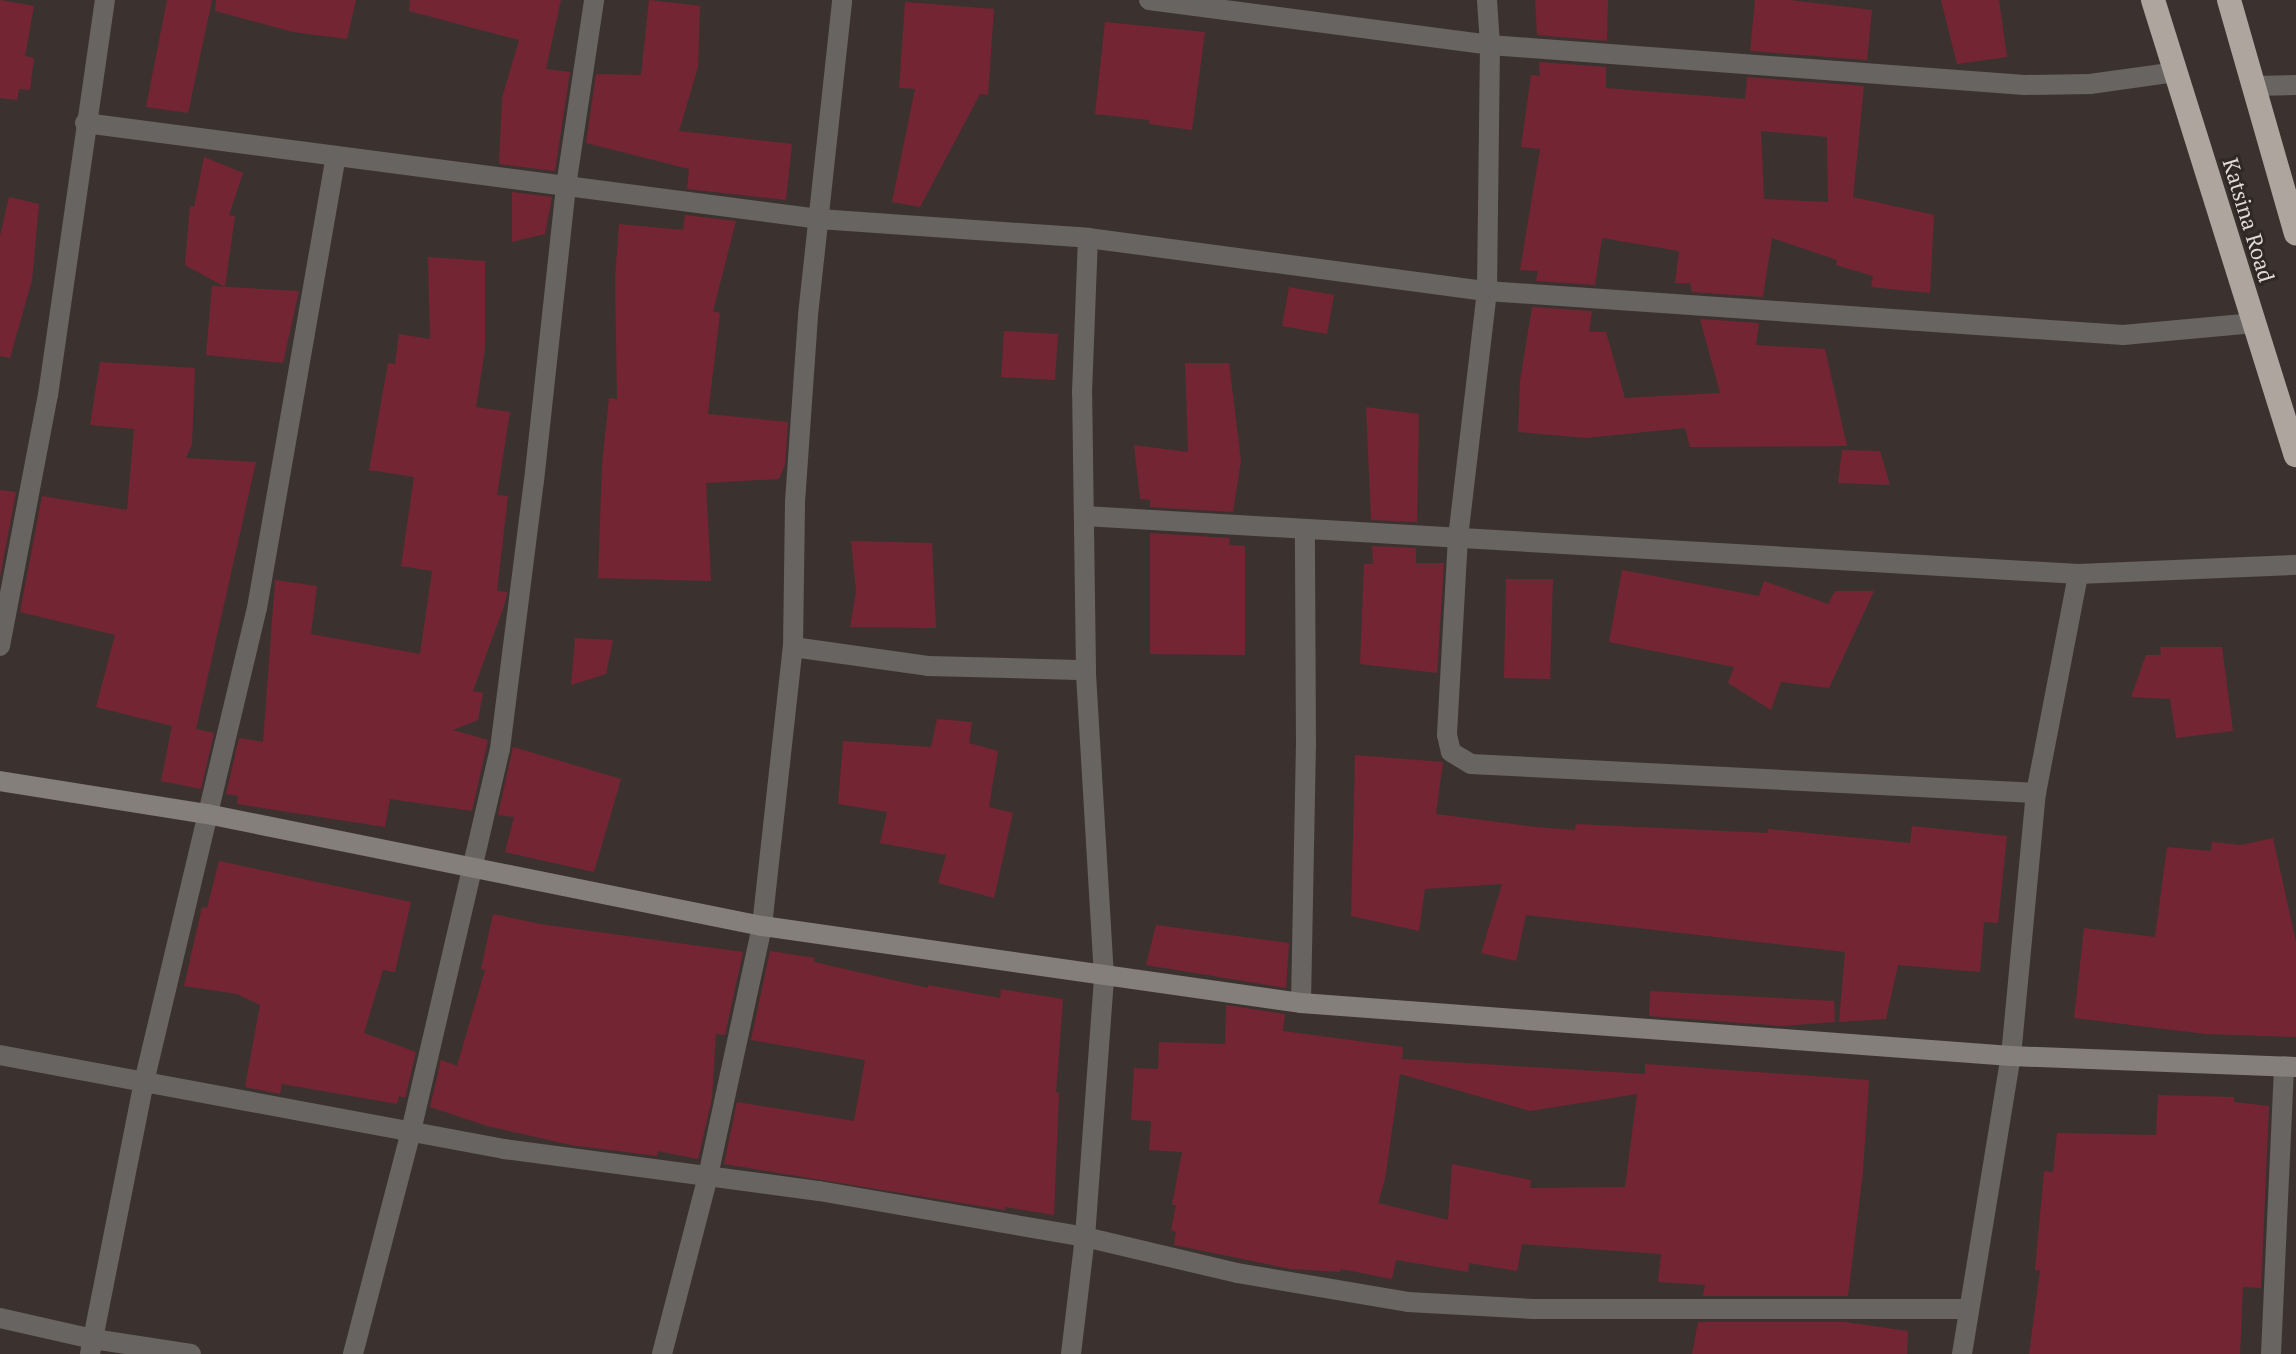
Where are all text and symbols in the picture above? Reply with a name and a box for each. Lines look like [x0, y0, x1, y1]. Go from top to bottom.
street label: Katsina Road [2218, 155, 2280, 285]

